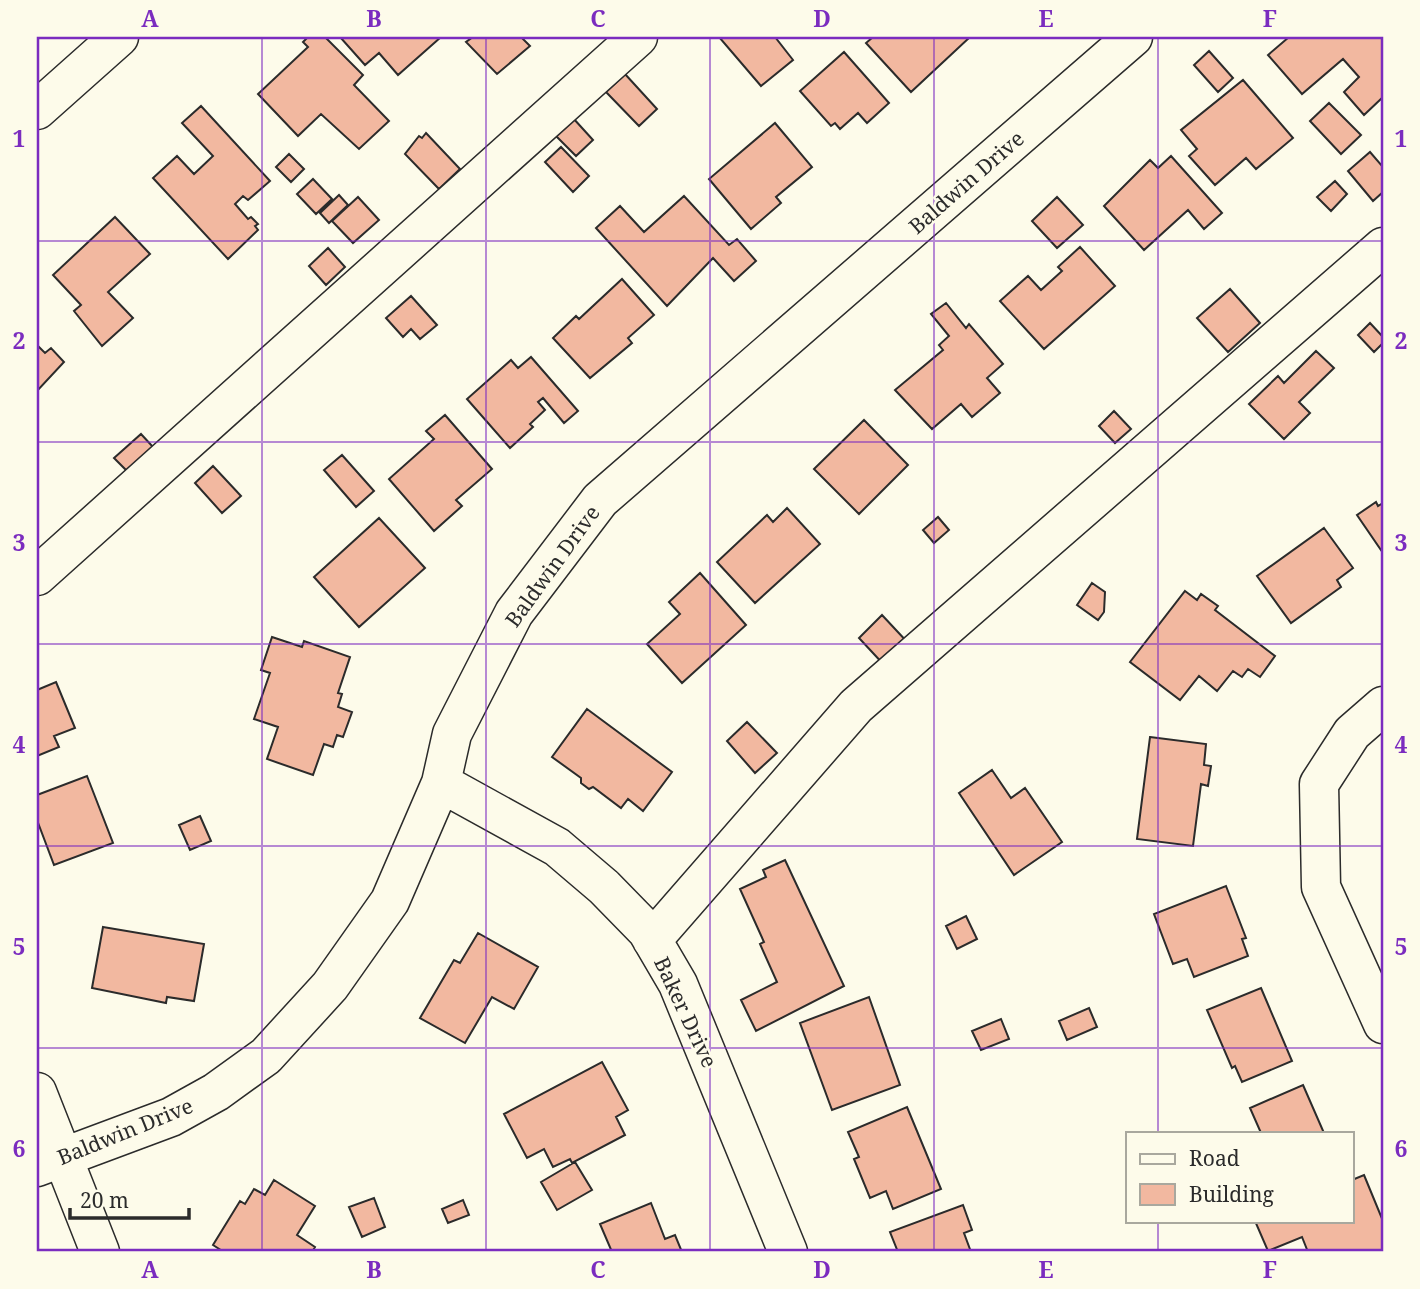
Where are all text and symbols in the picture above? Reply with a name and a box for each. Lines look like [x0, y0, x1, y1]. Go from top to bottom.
text: A [141, 2, 159, 34]
text: B [366, 2, 382, 34]
text: C [590, 2, 606, 34]
text: D [813, 2, 831, 34]
text: E [1038, 2, 1054, 34]
text: F [1263, 2, 1277, 34]
text: 1 [13, 122, 26, 154]
text: 1 [1395, 122, 1408, 154]
street label: Baldwin Drive [902, 124, 1030, 240]
text: 2 [13, 324, 26, 356]
text: 2 [1395, 324, 1408, 356]
street label: Baldwin Drive [498, 499, 606, 633]
text: 3 [13, 526, 26, 558]
text: 3 [1395, 526, 1408, 558]
text: 4 [13, 728, 26, 760]
text: 4 [1395, 728, 1408, 760]
text: 5 [13, 930, 26, 962]
text: 5 [1395, 930, 1408, 962]
street label: Baker Drive [648, 952, 724, 1072]
street label: Baldwin Drive [53, 1091, 197, 1171]
text: 6 [13, 1132, 26, 1164]
legend [1126, 1132, 1354, 1222]
text: 6 [1395, 1132, 1408, 1164]
text: Road [1189, 1144, 1240, 1172]
scale bar [70, 1177, 189, 1221]
text: Building [1189, 1180, 1274, 1208]
text: 20 m [80, 1186, 129, 1214]
text: A [141, 1253, 159, 1285]
text: B [366, 1253, 382, 1285]
text: C [590, 1253, 606, 1285]
text: D [813, 1253, 831, 1285]
text: E [1038, 1253, 1054, 1285]
text: F [1263, 1253, 1277, 1285]

